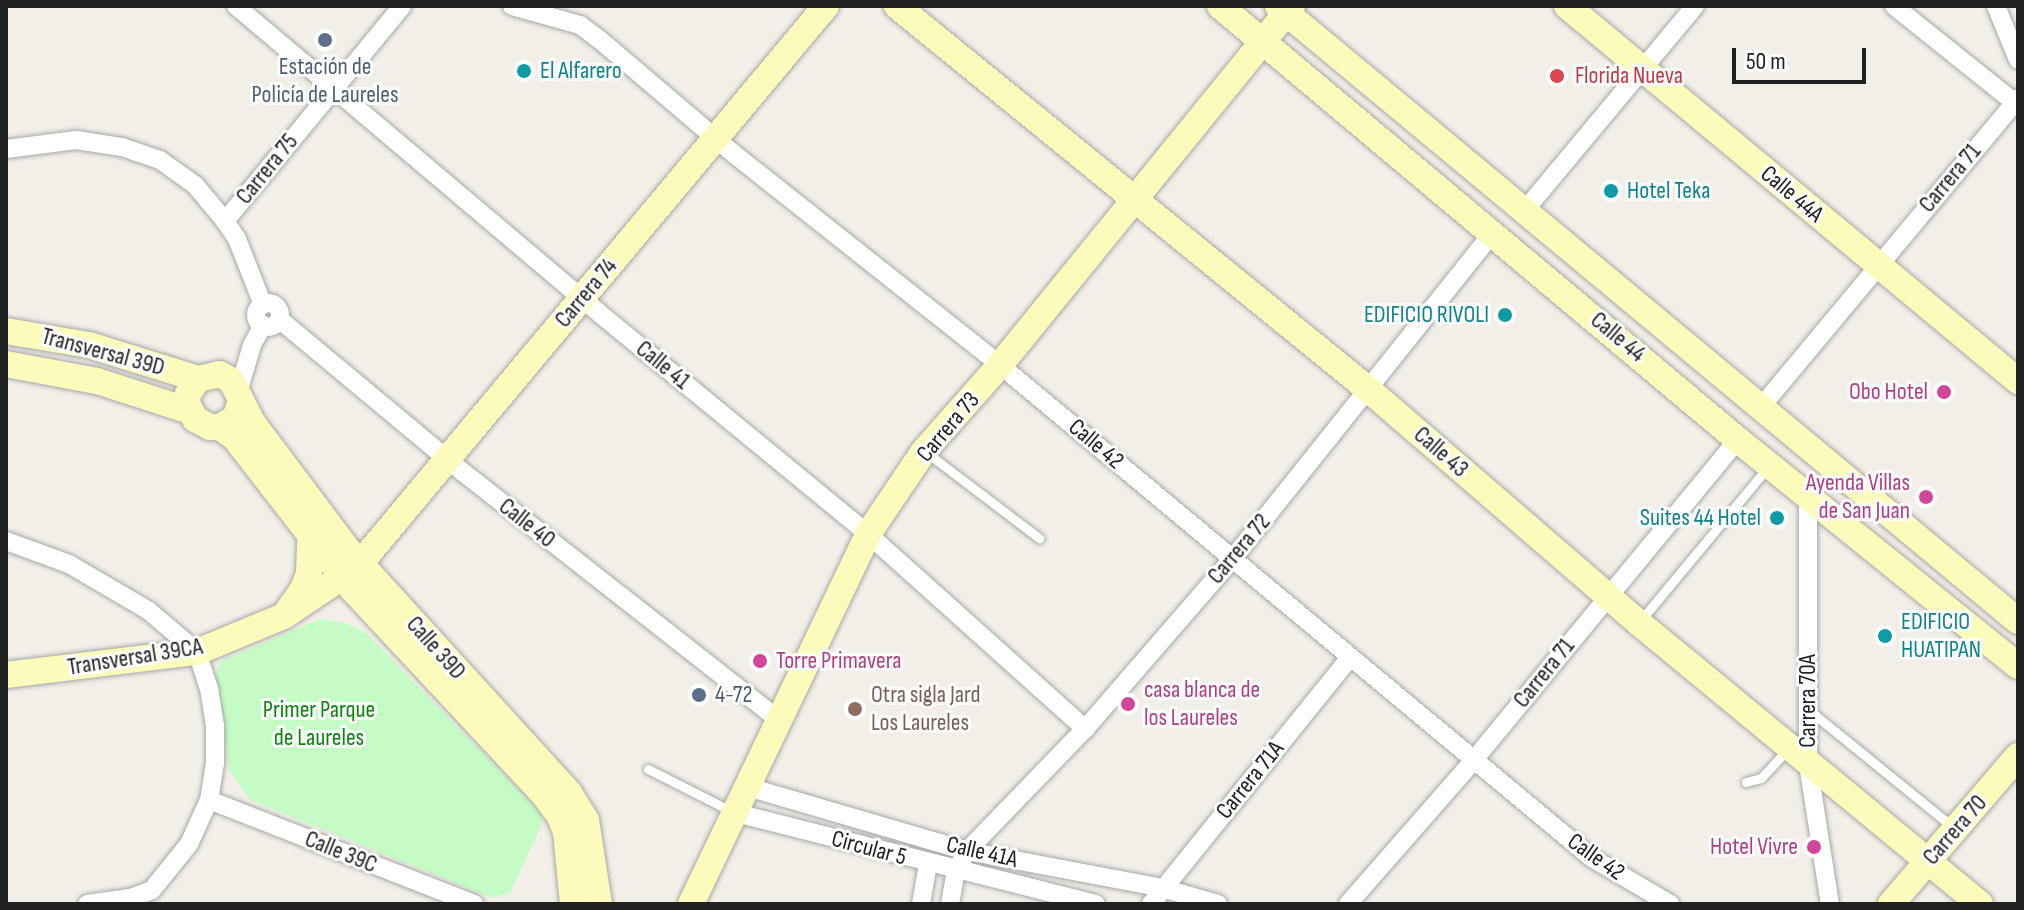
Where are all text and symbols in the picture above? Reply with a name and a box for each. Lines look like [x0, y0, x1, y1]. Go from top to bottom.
marker: Estación de Policía de Laureles [316, 31, 334, 49]
scale bar [1736, 32, 1870, 82]
text: 50 m [1746, 47, 1786, 76]
place label: Estación de Policía de Laureles [251, 53, 399, 109]
place label: El Alfarero [540, 57, 622, 85]
marker: El Alfarero [515, 62, 533, 80]
place label: Florida Nueva [1575, 62, 1683, 90]
marker: Florida Nueva [1546, 65, 1568, 87]
street label: Carrera 75 [230, 128, 304, 210]
street label: Carrera 71 [1913, 138, 1987, 218]
street label: Calle 44A [1755, 159, 1829, 229]
place label: Hotel Teka [1627, 177, 1710, 205]
marker: Hotel Teka [1602, 182, 1620, 200]
street label: Carrera 74 [549, 253, 623, 333]
place label: EDIFICIO RIVOLI [1364, 301, 1489, 329]
marker: EDIFICIO RIVOLI [1496, 306, 1514, 324]
street label: Calle 44 [1585, 306, 1651, 368]
street label: Transversal 39D [38, 322, 168, 382]
street label: Calle 41 [630, 334, 696, 396]
place label: Obo Hotel [1849, 378, 1928, 406]
marker: Obo Hotel [1935, 383, 1953, 401]
street label: Carrera 73 [910, 386, 986, 468]
street label: Calle 42 [1063, 413, 1129, 475]
street label: Calle 43 [1408, 420, 1474, 484]
place label: Ayenda Villas de San Juan [1806, 469, 1910, 525]
marker: Ayenda Villas de San Juan [1917, 488, 1935, 506]
street label: Calle 40 [493, 492, 561, 554]
place label: Suites 44 Hotel [1640, 504, 1761, 532]
street label: Carrera 72 [1201, 508, 1277, 590]
marker: Suites 44 Hotel [1768, 509, 1786, 527]
place label: EDIFICIO HUATIPAN [1901, 608, 1981, 664]
street label: Calle 39D [400, 610, 472, 686]
marker: EDIFICIO HUATIPAN [1876, 627, 1894, 645]
street label: Transversal 39CA [65, 632, 205, 682]
street label: Carrera 71 [1507, 632, 1581, 714]
place label: Torre Primavera [776, 647, 901, 675]
marker: Torre Primavera [751, 652, 769, 670]
street label: Carrera 70A [1794, 654, 1822, 748]
place label: casa blanca de los Laureles [1144, 676, 1260, 732]
place label: 4-72 [715, 681, 752, 709]
place label: Otra sigla Jard Los Laureles [871, 681, 981, 737]
marker: 4-72 [690, 686, 708, 704]
marker: casa blanca de los Laureles [1119, 695, 1137, 713]
park label: Primer Parque de Laureles [263, 696, 375, 752]
marker: Otra sigla Jard Los Laureles [846, 700, 864, 718]
street label: Carrera 71A [1210, 735, 1290, 825]
street label: Carrera 70 [1917, 789, 1993, 871]
street label: Circular 5 [828, 824, 910, 872]
street label: Calle 39C [301, 825, 381, 879]
street label: Calle 42 [1562, 827, 1630, 887]
street label: Calle 41A [944, 830, 1020, 874]
place label: Hotel Vivre [1710, 833, 1798, 861]
marker: Hotel Vivre [1805, 838, 1823, 856]

